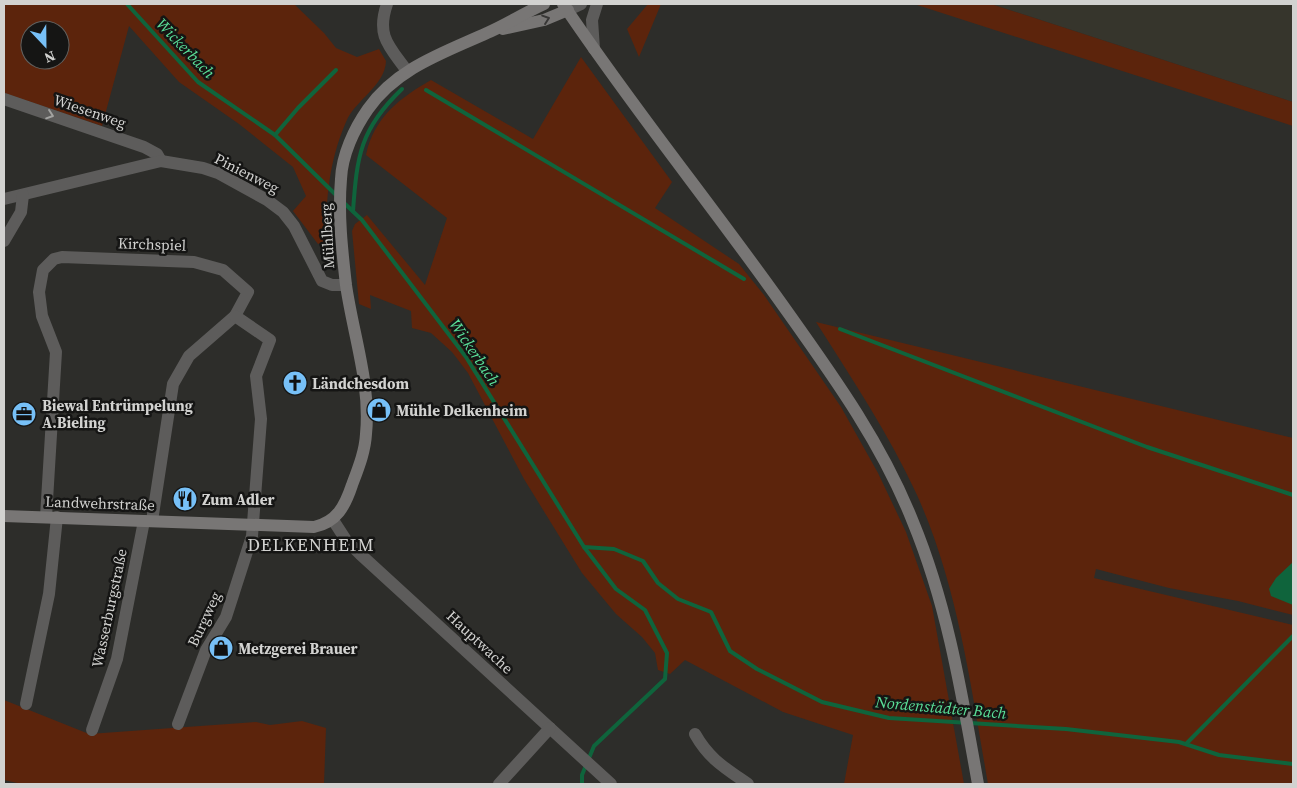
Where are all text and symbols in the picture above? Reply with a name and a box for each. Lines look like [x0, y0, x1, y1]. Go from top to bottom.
water label: Wickerbach [152, 13, 221, 83]
one-way arrow [541, 14, 549, 24]
north arrow [20, 20, 70, 70]
text: N [41, 46, 58, 68]
street label: Wiesenweg [51, 89, 129, 133]
one-way arrow [45, 109, 54, 119]
street label: Pinienweg [211, 148, 283, 198]
street label: Mühlberg [315, 202, 339, 269]
street label: Kirchspiel [117, 232, 187, 256]
water label: Wickerbach [445, 314, 506, 390]
church icon: Ländchesdom [282, 370, 308, 396]
place label: Ländchesdom [312, 373, 409, 394]
place label: Biewal Entrümpelung A.Bieling [42, 395, 193, 433]
shop icon: Mühle Delkenheim [366, 397, 392, 423]
place label: Mühle Delkenheim [396, 400, 528, 421]
office icon: Biewal Entrümpelung A.Bieling [11, 401, 37, 427]
restaurant icon: Zum Adler [172, 486, 198, 512]
place label: Zum Adler [202, 489, 275, 510]
street label: Landwehrstraße [45, 491, 155, 515]
district label: DELKENHEIM [247, 532, 375, 557]
street label: Wasserburgstraße [86, 546, 132, 669]
street label: Burgweg [182, 588, 226, 650]
street label: Hauptwache [442, 606, 518, 679]
shop icon: Metzgerei Brauer [208, 635, 234, 661]
place label: Metzgerei Brauer [238, 638, 358, 659]
water label: Nordenstädter Bach [874, 690, 1008, 724]

